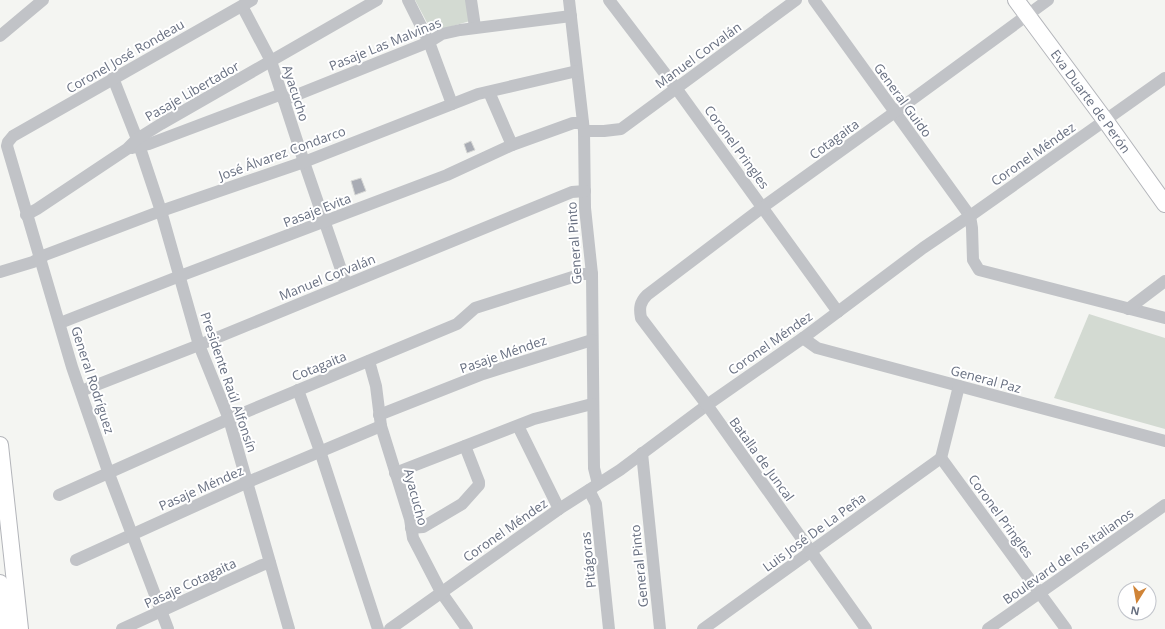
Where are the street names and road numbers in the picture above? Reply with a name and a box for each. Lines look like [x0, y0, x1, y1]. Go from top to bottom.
street label: Pasaje Las Malvinas [326, 13, 444, 75]
street label: Coronel José Rondeau [63, 15, 187, 97]
street label: Manuel Corvalán [651, 18, 745, 92]
street label: Eva Duarte de Perón [1047, 46, 1135, 157]
street label: Pasaje Libertador [142, 56, 243, 125]
street label: General Guido [870, 59, 936, 141]
street label: Ayacucho [278, 63, 314, 124]
street label: Coronel Pringles [701, 102, 773, 192]
street label: Cotagaita [806, 115, 862, 163]
street label: Coronel Méndez [987, 118, 1079, 190]
street label: José Álvarez Condarco [214, 122, 348, 185]
street label: Pasaje Evita [281, 189, 353, 231]
street label: General Pinto [562, 201, 586, 285]
street label: Manuel Corvalán [276, 249, 378, 305]
street label: Coronel Méndez [724, 307, 816, 379]
street label: Presidente Raúl Alfonsín [196, 309, 262, 455]
street label: General Rodríguez [67, 324, 119, 436]
street label: Pasaje Méndez [457, 331, 549, 377]
street label: Cotagaita [289, 347, 349, 385]
street label: General Paz [949, 361, 1023, 397]
street label: Batalla de Juncal [725, 413, 799, 505]
street label: Pasaje Méndez [156, 461, 246, 515]
street label: Ayacucho [400, 467, 432, 528]
street label: Coronel Pringles [965, 471, 1037, 561]
street label: Luis José De La Peña [759, 488, 869, 576]
street label: Coronel Méndez [459, 494, 551, 566]
street label: Boulevard de los Italianos [999, 504, 1137, 608]
street label: General Pinto [626, 524, 652, 608]
street label: Pitágoras [576, 531, 600, 589]
street label: Pasaje Cotagaita [141, 554, 239, 612]

